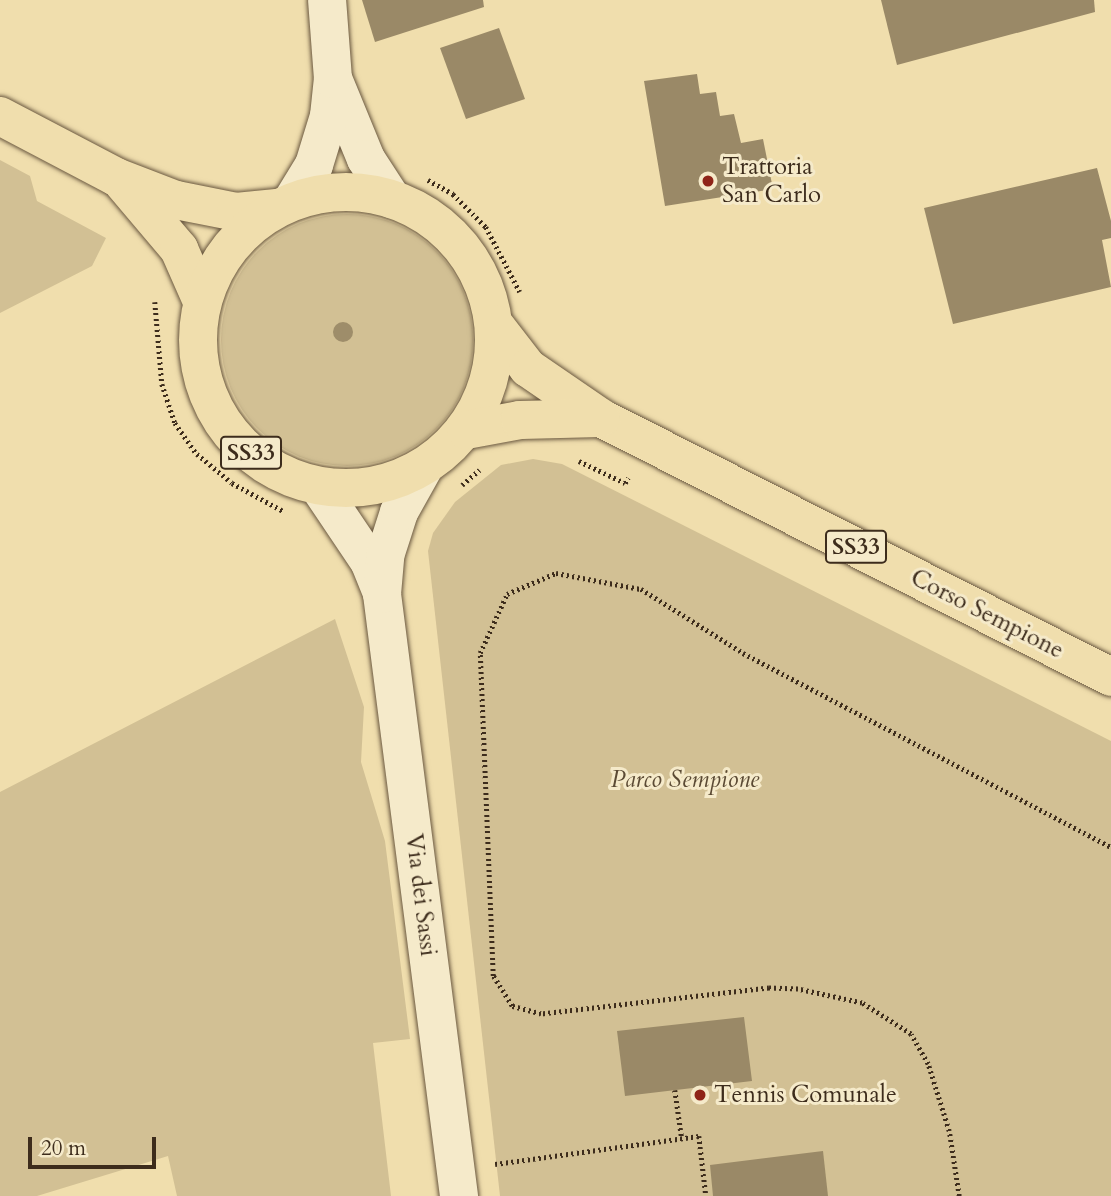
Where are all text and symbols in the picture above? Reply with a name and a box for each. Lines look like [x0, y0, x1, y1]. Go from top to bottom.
place label: Trattoria San Carlo [722, 153, 821, 209]
marker: Trattoria San Carlo [700, 173, 716, 189]
road number: SS33 [219, 433, 282, 472]
road number: SS33 [824, 527, 888, 566]
street label: Corso Sempione [906, 563, 1068, 665]
park label: Parco Sempione [611, 766, 759, 794]
street label: Via dei Sassi [399, 832, 443, 958]
place label: Tennis Comunale [714, 1081, 897, 1109]
marker: Tennis Comunale [692, 1087, 708, 1103]
scale bar [32, 1122, 159, 1166]
text: 20 m [41, 1134, 86, 1163]

